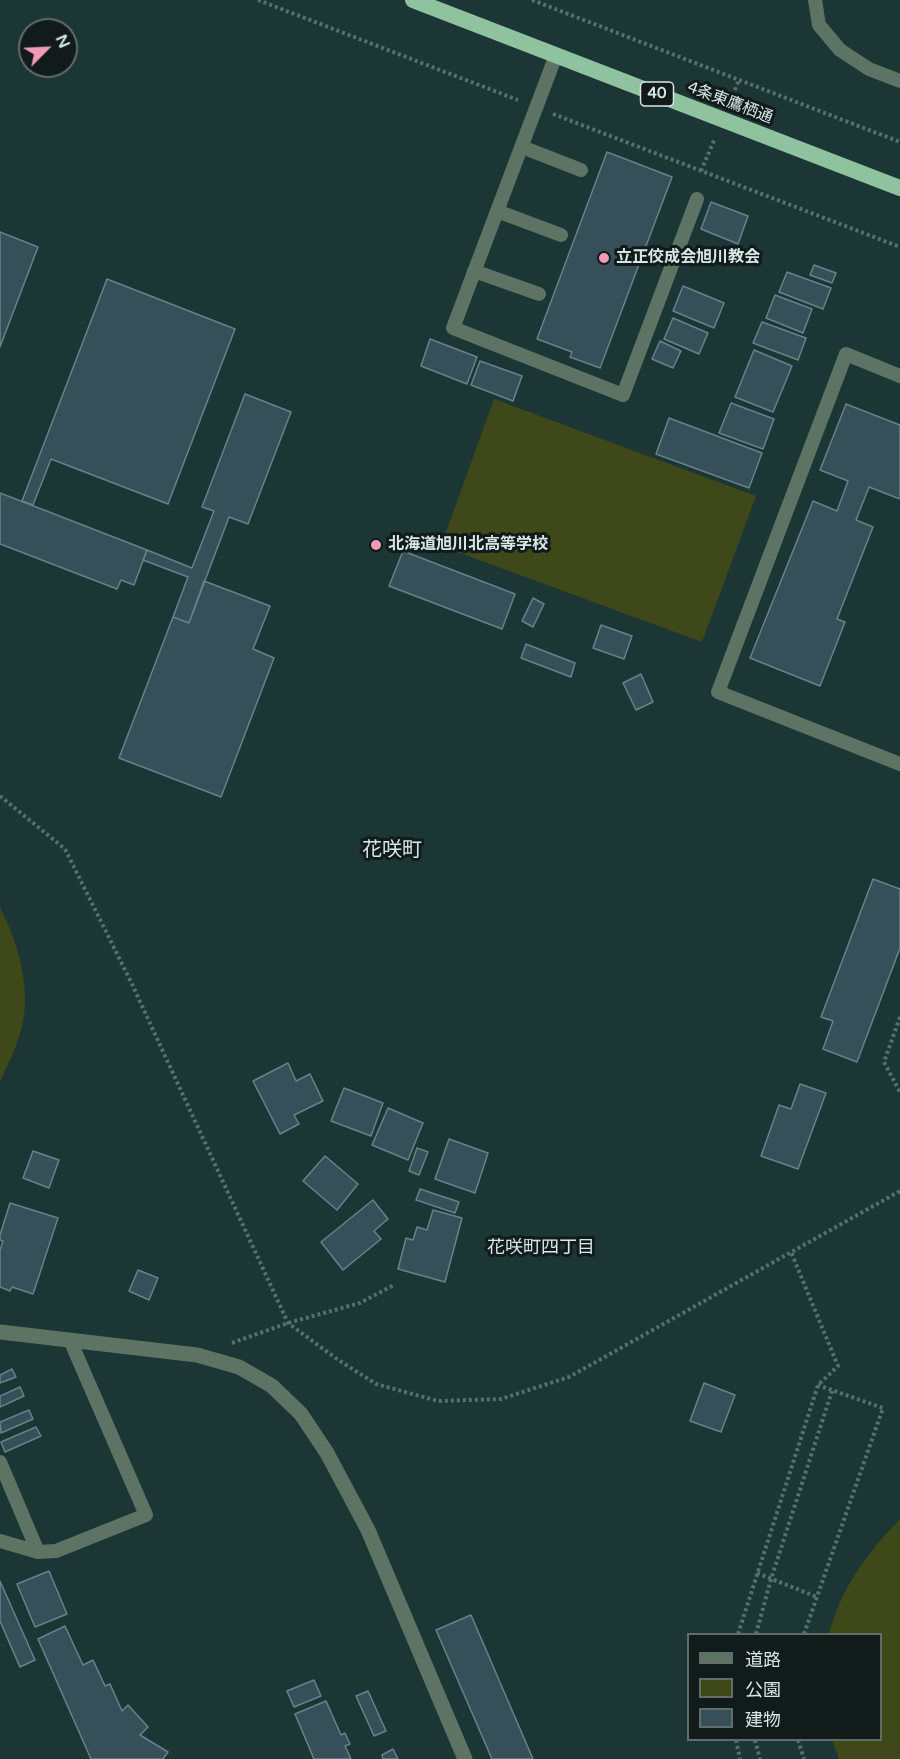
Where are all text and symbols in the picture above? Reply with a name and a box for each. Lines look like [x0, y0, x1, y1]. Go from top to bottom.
north arrow [18, 18, 78, 78]
text: N [51, 32, 74, 51]
street label: 4条東鷹栖通 [685, 78, 775, 128]
road number: 40 [640, 82, 674, 106]
place label: 立正佼成会旭川教会 [616, 248, 760, 268]
marker: 立正佼成会旭川教会 [597, 251, 611, 265]
place label: 北海道旭川北高等学校 [388, 535, 548, 555]
marker: 北海道旭川北高等学校 [369, 538, 383, 552]
district label: 花咲町 [362, 839, 422, 863]
district label: 花咲町四丁目 [487, 1237, 595, 1259]
legend [687, 1633, 882, 1741]
text: 道路 [745, 1649, 781, 1671]
text: 公園 [745, 1679, 781, 1701]
text: 建物 [745, 1709, 781, 1731]

